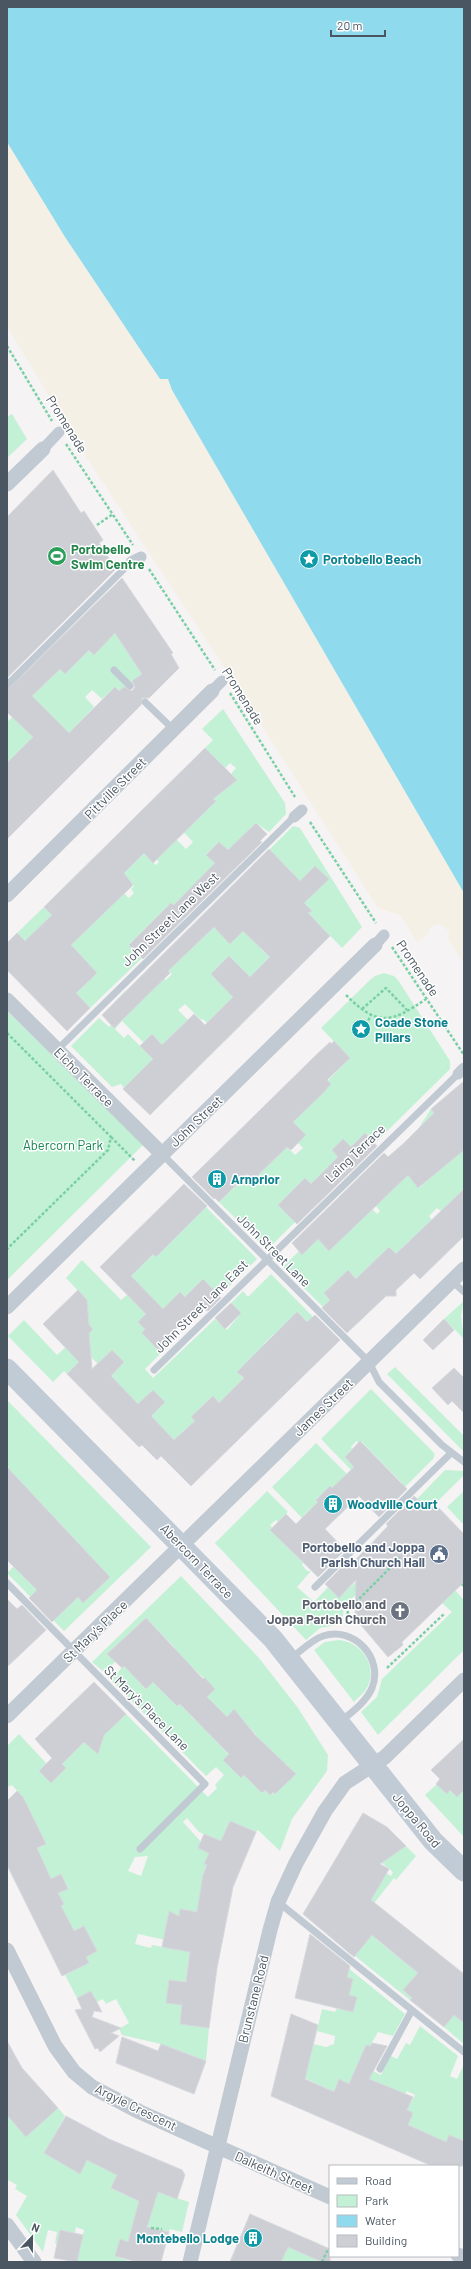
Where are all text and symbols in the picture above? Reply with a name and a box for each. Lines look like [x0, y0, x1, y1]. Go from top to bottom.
scale bar [331, 12, 385, 38]
text: 20 m [337, 18, 363, 32]
street label: Promenade [43, 392, 91, 456]
place label: Portobello Swim Centre [71, 541, 145, 572]
sports icon: Portobello Swim Centre [46, 545, 68, 567]
place icon: Portobello Beach [298, 548, 320, 570]
place label: Portobello Beach [323, 551, 421, 567]
street label: Promenade [219, 664, 267, 728]
street label: Pittville Street [81, 754, 149, 822]
street label: John Street Lane West [118, 869, 222, 969]
street label: Promenade [393, 937, 443, 999]
place label: Coade Stone Pillars [375, 1014, 448, 1045]
place icon: Coade Stone Pillars [350, 1018, 372, 1040]
street label: Elcho Terrace [51, 1044, 117, 1110]
street label: John Street [166, 1092, 226, 1150]
street label: Laing Terrace [322, 1120, 388, 1186]
park label: Abercorn Park [23, 1137, 104, 1153]
building icon: Arnprior [206, 1168, 228, 1190]
place label: Arnprior [231, 1171, 280, 1187]
street label: John Street Lane [234, 1210, 314, 1290]
street label: John Street Lane East [151, 1256, 251, 1356]
street label: James Street [290, 1375, 356, 1439]
building icon: Woodville Court [322, 1493, 344, 1515]
place label: Woodville Court [347, 1496, 438, 1512]
street label: Abercorn Terrace [157, 1520, 237, 1602]
place label: Portobello and Joppa Parish Church Hall [302, 1539, 425, 1570]
public building icon: Portobello and Joppa Parish Church Hall [428, 1543, 450, 1565]
street label: St Mary's Place [60, 1596, 131, 1666]
place label: Portobello and Joppa Parish Church [267, 1596, 386, 1627]
church icon: Portobello and Joppa Parish Church [389, 1600, 411, 1622]
street label: St Mary's Place Lane [101, 1662, 193, 1754]
street label: Joppa Road [389, 1789, 445, 1851]
street label: Brunstane Road [234, 1954, 272, 2044]
street label: Argyle Crescent [93, 2080, 179, 2134]
street label: Dalkeith Street [232, 2148, 316, 2196]
legend [329, 2165, 459, 2257]
text: Road [365, 2173, 392, 2187]
text: Park [365, 2193, 389, 2207]
text: Water [365, 2213, 397, 2227]
north arrow [12, 2217, 52, 2257]
text: N [30, 2220, 42, 2235]
building icon: Montebello Lodge [242, 2227, 264, 2249]
place label: Montebello Lodge [136, 2230, 239, 2246]
text: Building [365, 2233, 407, 2247]

